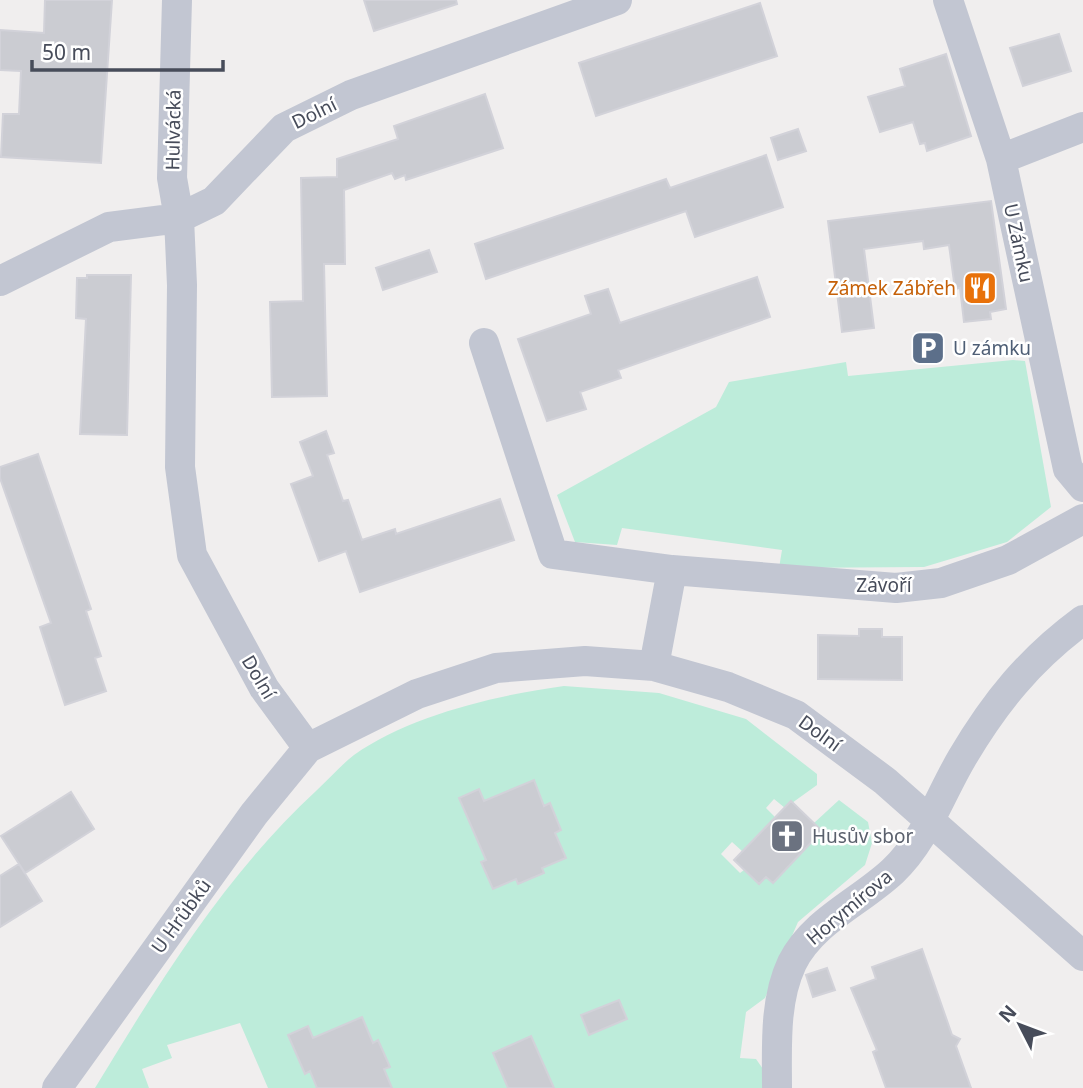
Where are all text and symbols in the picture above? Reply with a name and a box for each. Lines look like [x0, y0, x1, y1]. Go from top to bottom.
scale bar [32, 28, 222, 72]
text: 50 m [42, 38, 91, 66]
street label: Hulvácká [159, 89, 187, 171]
street label: Dolní [287, 91, 342, 135]
street label: U Zámku [998, 201, 1040, 285]
restaurant icon: Zámek Zábřeh [961, 269, 999, 307]
place label: Zámek Zábřeh [828, 275, 956, 301]
parking icon: U zámku [909, 329, 947, 367]
place label: U zámku [953, 335, 1031, 361]
street label: Závoří [856, 572, 913, 598]
street label: Dolní [236, 650, 283, 705]
street label: Dolní [793, 709, 848, 758]
church icon: Husův sbor [768, 817, 806, 855]
place label: Husův sbor [812, 823, 914, 849]
street label: Horymírova [801, 863, 897, 951]
street label: U Hrůbků [145, 874, 217, 958]
north arrow [985, 990, 1055, 1060]
text: N [993, 999, 1022, 1028]

